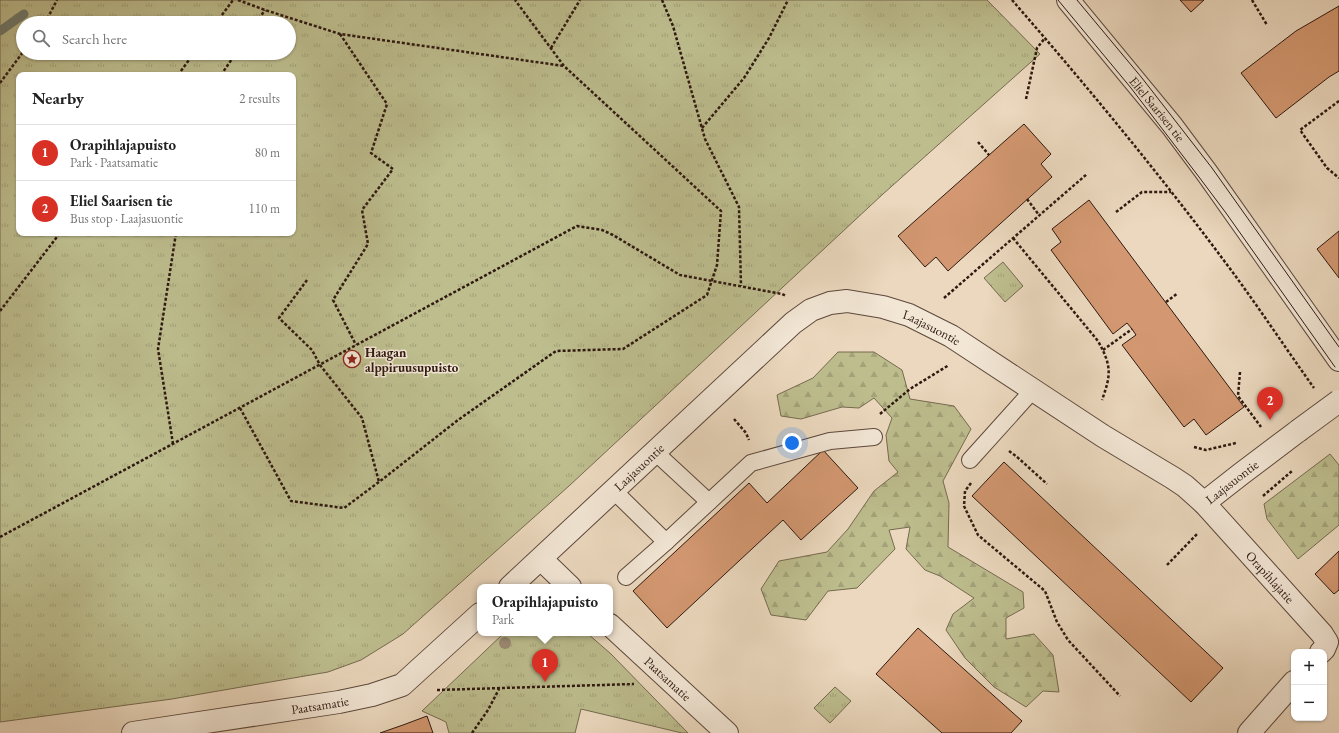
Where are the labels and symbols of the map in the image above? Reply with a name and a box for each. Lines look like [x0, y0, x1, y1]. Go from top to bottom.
street label: Eliel Saarisen tie [1125, 73, 1189, 145]
street label: Laajasuontie [901, 306, 964, 349]
place label: Haagan alppiruusupuisto [365, 344, 459, 376]
place icon: Haagan alppiruusupuisto [342, 349, 362, 369]
pin: 2 [1257, 387, 1283, 420]
your location [782, 433, 802, 453]
street label: Laajasuontie [610, 440, 668, 495]
street label: Laajasuontie [1202, 456, 1262, 508]
street label: Orapihlajatie [1242, 547, 1298, 607]
pin: 1 [532, 649, 558, 682]
street label: Paatsamatie [641, 653, 695, 705]
street label: Paatsamatie [290, 692, 350, 718]

